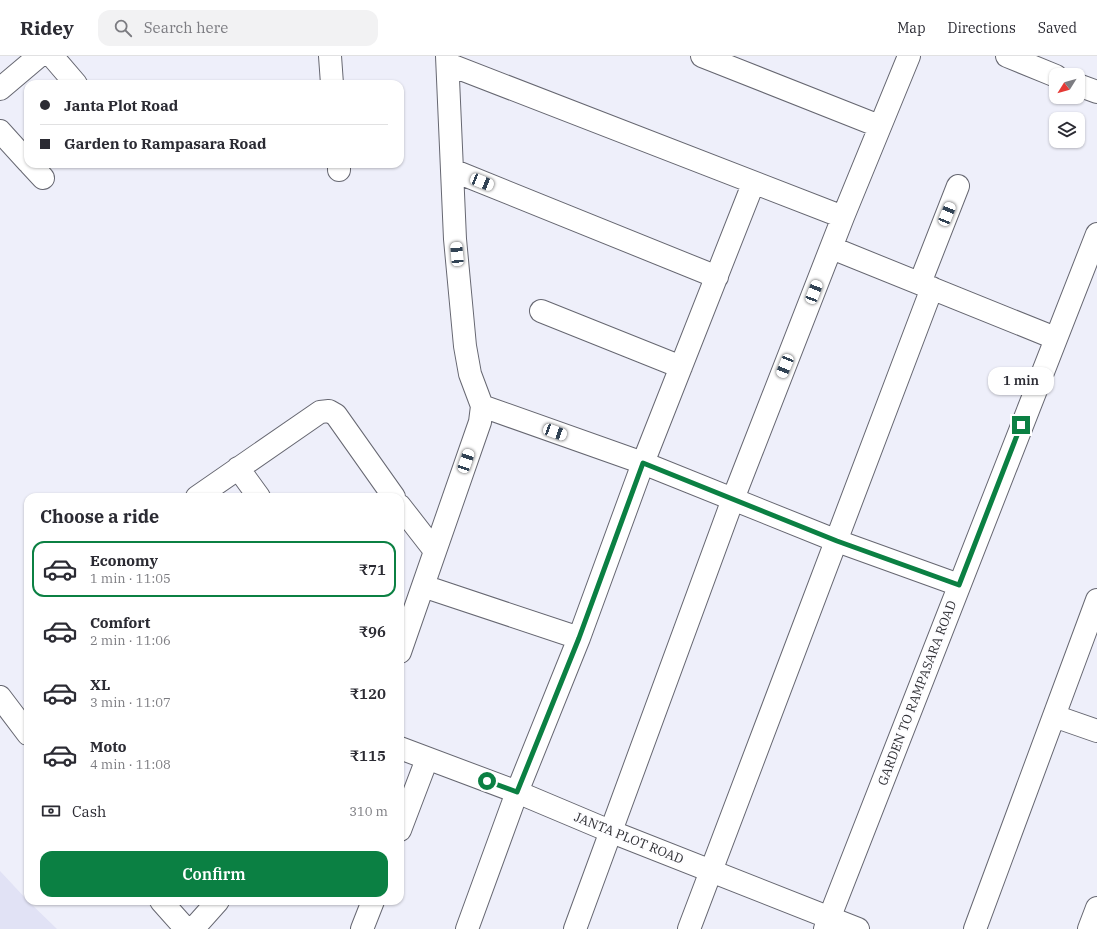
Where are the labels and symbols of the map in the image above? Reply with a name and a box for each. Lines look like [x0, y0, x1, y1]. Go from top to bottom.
north arrow [1049, 68, 1085, 104]
car [469, 172, 495, 192]
car [937, 201, 957, 227]
car [450, 242, 464, 266]
car [804, 279, 824, 305]
car [775, 353, 795, 379]
callout: 1 min [988, 367, 1054, 395]
route end [1012, 416, 1030, 434]
car [542, 422, 568, 442]
car [456, 448, 476, 474]
street label: GARDEN TO RAMPASARA ROAD [874, 598, 960, 788]
route start [478, 772, 496, 790]
street label: JANTA PLOT ROAD [572, 808, 686, 868]

